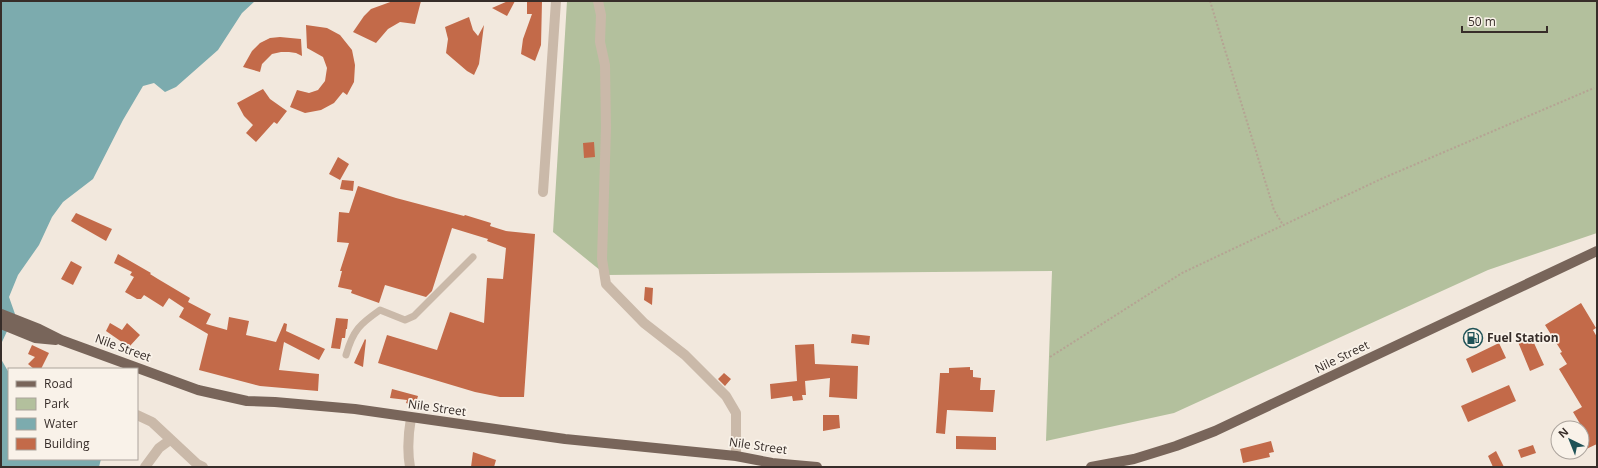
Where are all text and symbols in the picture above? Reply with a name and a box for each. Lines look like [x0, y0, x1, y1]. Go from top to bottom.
scale bar [1462, 8, 1547, 34]
text: 50 m [1468, 13, 1496, 30]
fuel station icon: Fuel Station [1462, 327, 1484, 349]
place label: Fuel Station [1487, 329, 1559, 346]
street label: Nile Street [93, 330, 154, 366]
street label: Nile Street [1312, 336, 1372, 377]
legend [8, 368, 138, 460]
text: Road [44, 375, 73, 392]
text: Park [44, 395, 70, 412]
street label: Nile Street [407, 395, 467, 420]
text: Water [44, 415, 78, 432]
north arrow [1550, 420, 1590, 460]
text: N [1554, 424, 1571, 441]
street label: Nile Street [728, 433, 788, 458]
text: Building [44, 435, 90, 452]

